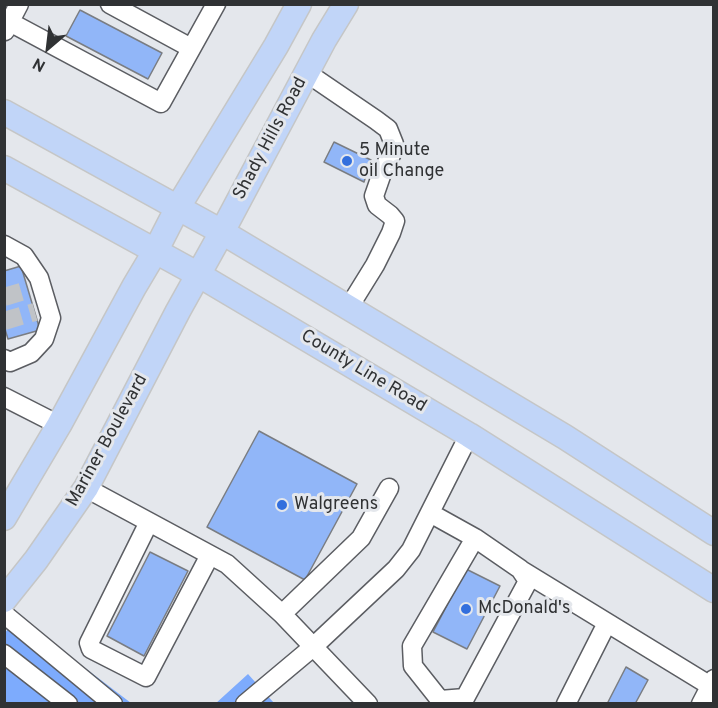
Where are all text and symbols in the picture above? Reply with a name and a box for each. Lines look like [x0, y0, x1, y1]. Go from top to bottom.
north arrow [18, 18, 78, 78]
text: N [30, 52, 49, 75]
street label: Shady Hills Road [230, 74, 312, 204]
place label: 5 Minute oil Change [359, 140, 444, 182]
marker: 5 Minute oil Change [340, 154, 354, 168]
street label: County Line Road [296, 326, 430, 418]
street label: Mariner Boulevard [63, 371, 153, 511]
place label: Walgreens [294, 494, 378, 516]
marker: Walgreens [275, 498, 289, 512]
place label: McDonald's [478, 598, 570, 620]
marker: McDonald's [459, 602, 473, 616]

